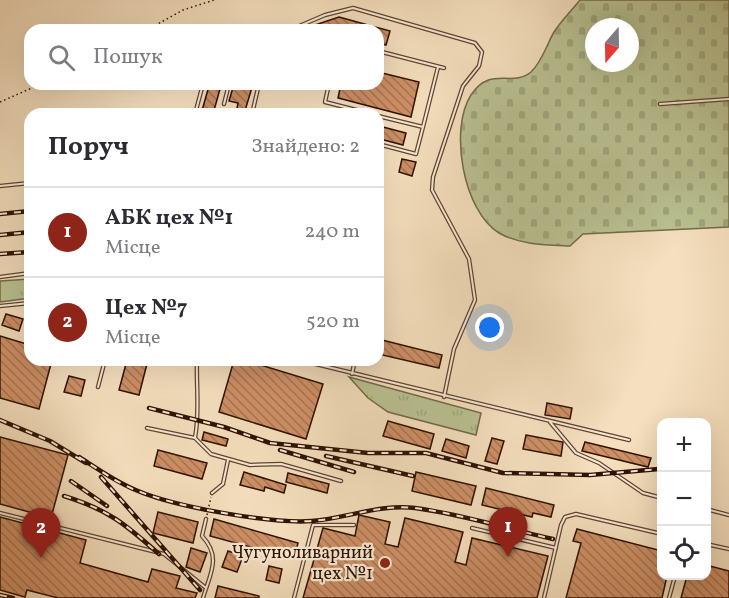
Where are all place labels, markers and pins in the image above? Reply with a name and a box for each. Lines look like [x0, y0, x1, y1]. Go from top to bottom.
pin: 2 [22, 508, 60, 558]
pin: 1 [488, 508, 528, 557]
place label: Чугуноливарний цех №1 [232, 541, 373, 587]
marker: Чугуноливарний цех №1 [378, 556, 392, 570]

